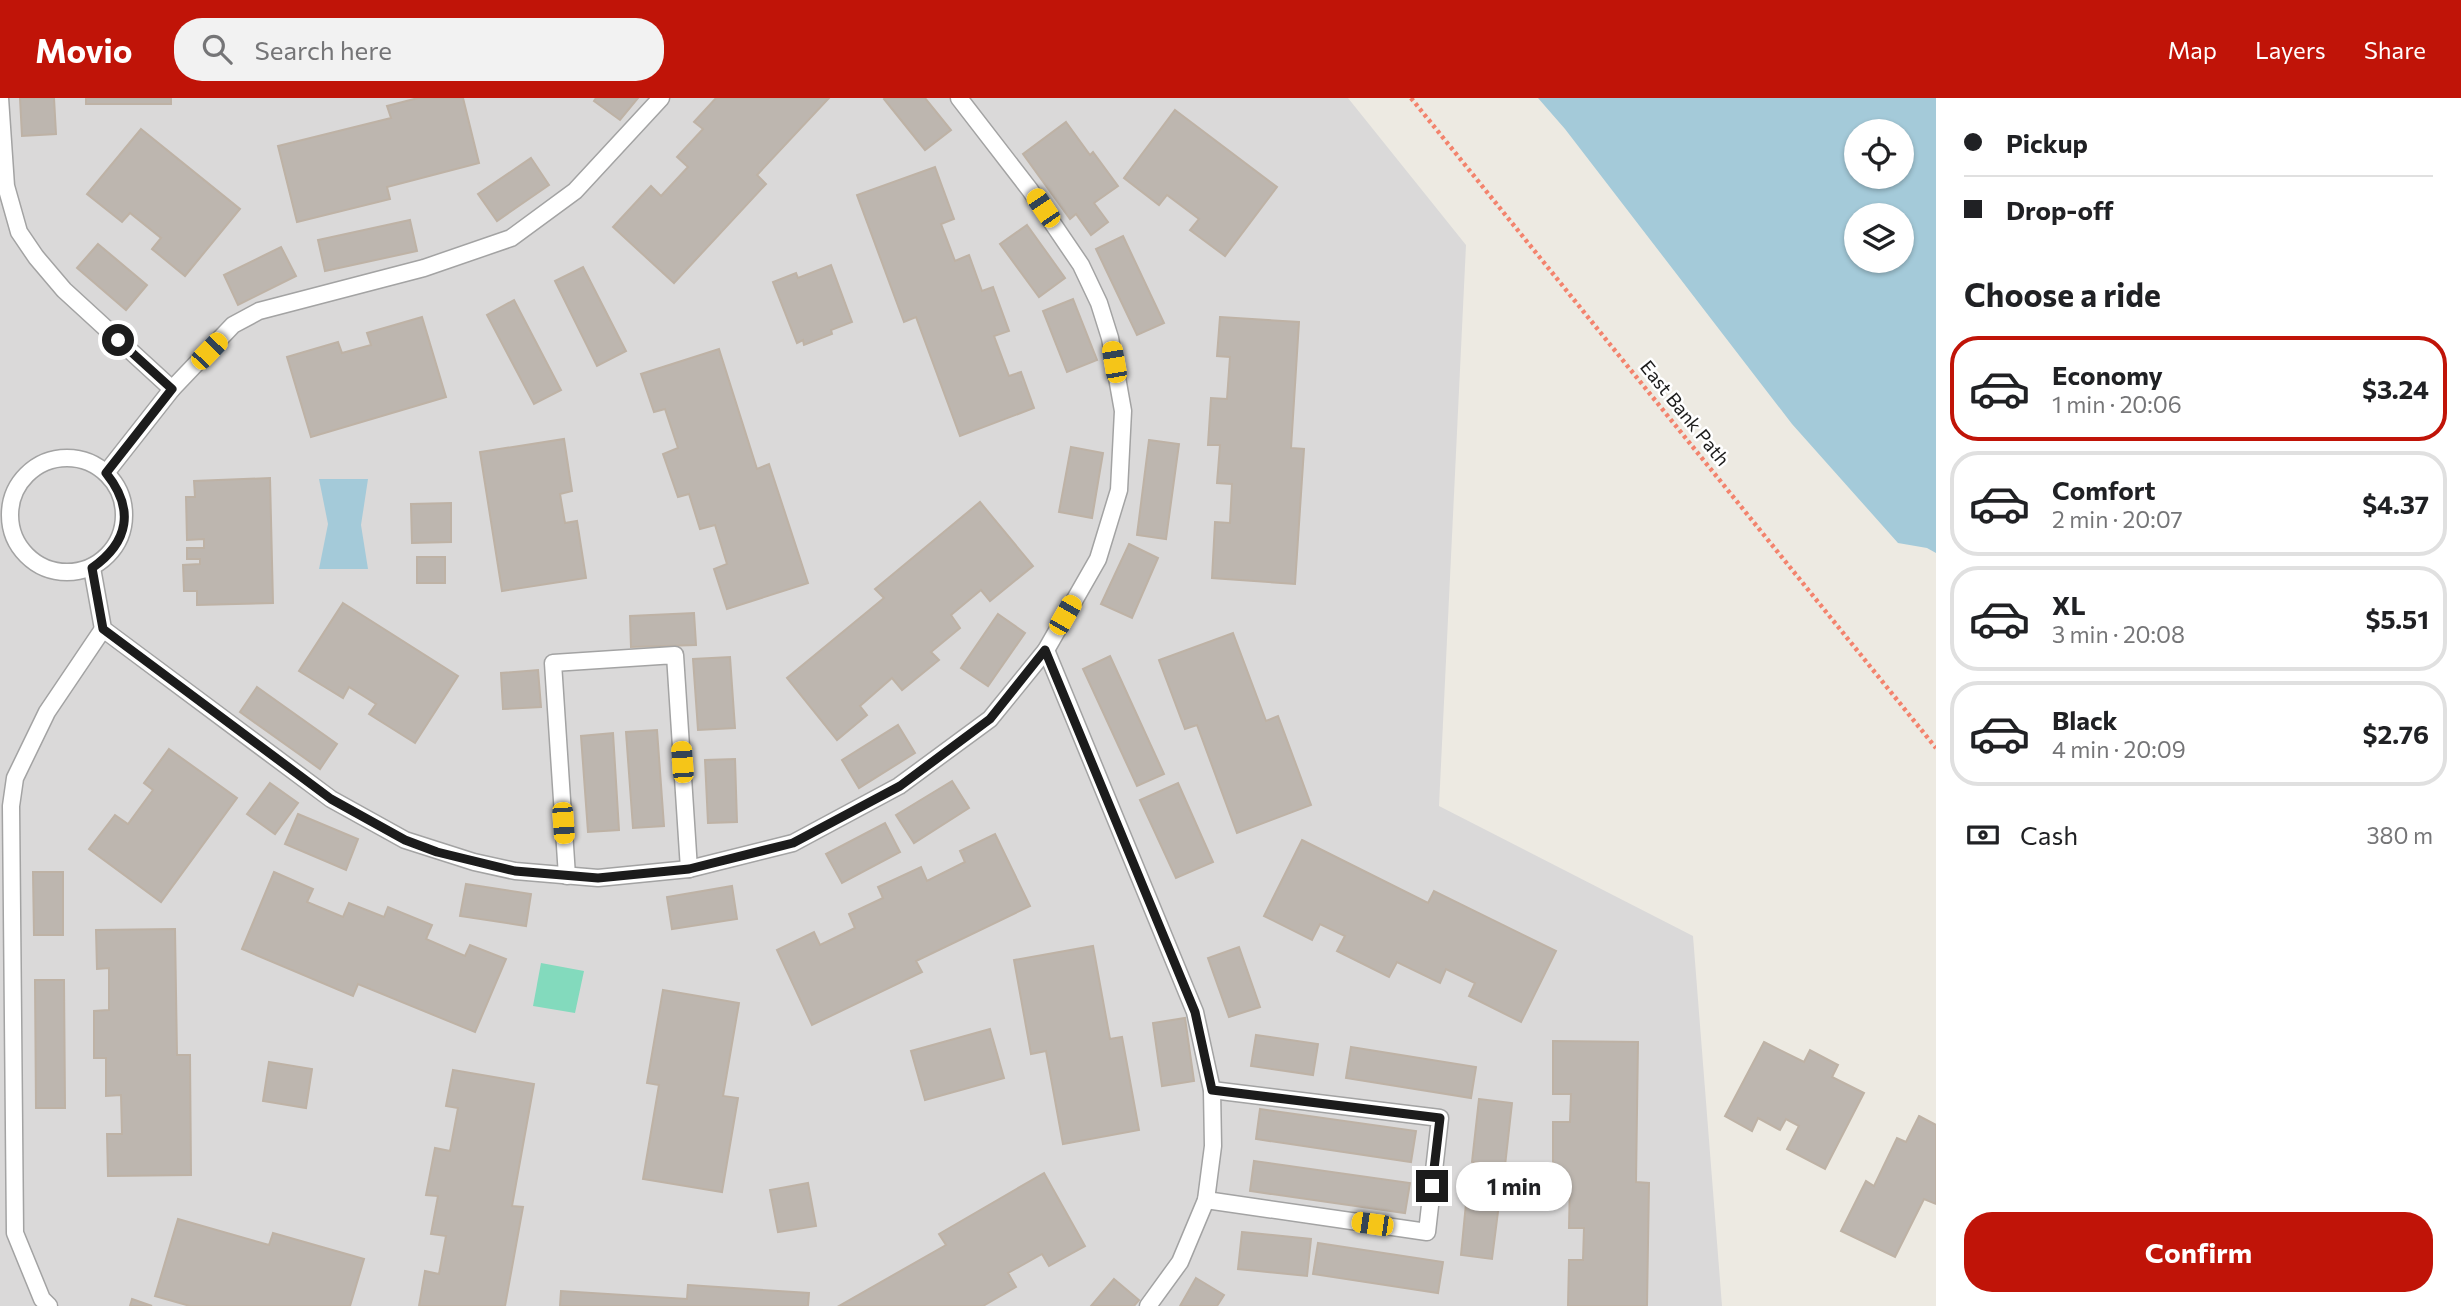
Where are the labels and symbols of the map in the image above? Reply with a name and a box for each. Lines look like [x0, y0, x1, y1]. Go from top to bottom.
car [1023, 185, 1064, 231]
route start [102, 324, 134, 356]
car [187, 329, 232, 373]
car [1101, 339, 1128, 385]
street label: East Bank Path [1636, 355, 1735, 470]
car [1046, 592, 1085, 638]
car [671, 740, 694, 784]
car [552, 801, 575, 845]
callout: 1 min [1456, 1162, 1572, 1210]
route end [1416, 1170, 1448, 1202]
car [1350, 1211, 1395, 1237]

